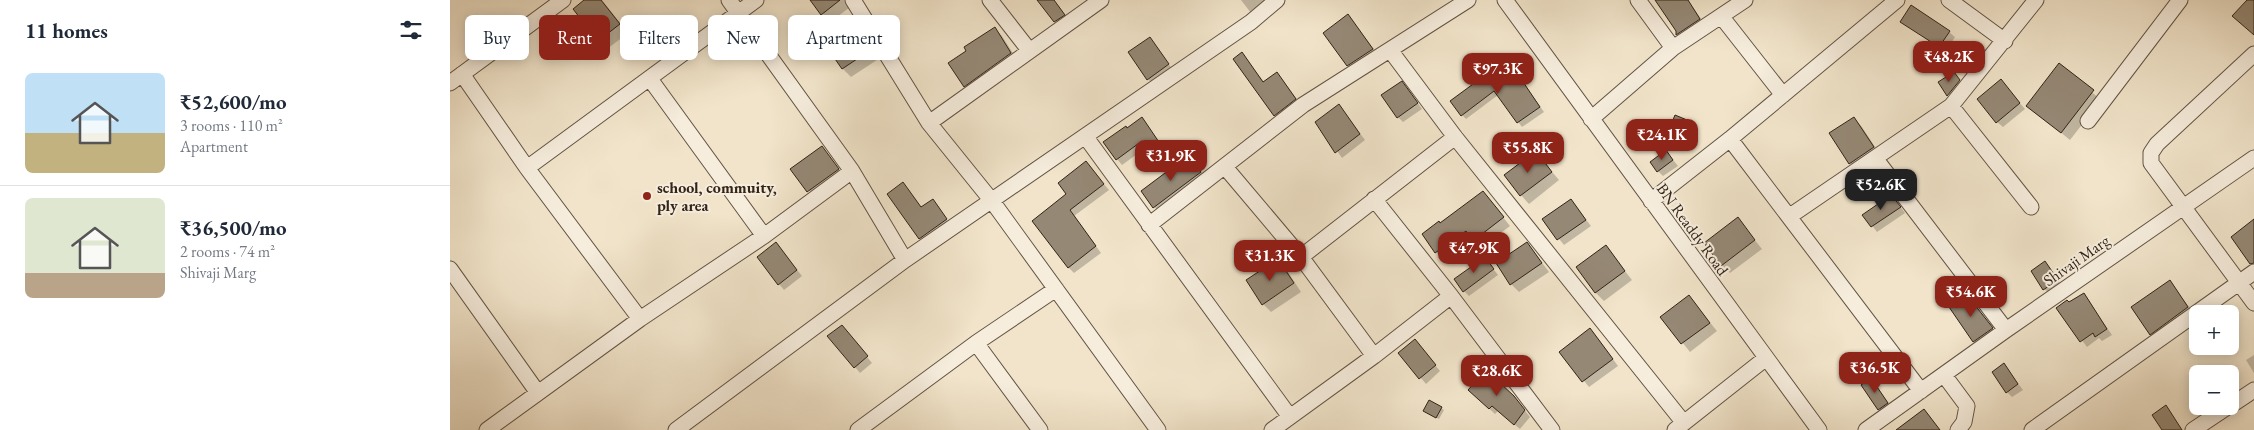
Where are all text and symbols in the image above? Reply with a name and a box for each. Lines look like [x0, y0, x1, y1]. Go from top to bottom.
chip: Buy [465, 15, 529, 60]
chip: Rent [539, 15, 610, 60]
chip: Filters [620, 15, 698, 60]
chip: New [708, 15, 778, 60]
chip: Apartment [788, 15, 900, 60]
icon: filters [397, 16, 425, 44]
text: 11 homes [25, 17, 108, 44]
pin: ₹48.2K [1908, 41, 1990, 83]
text: ₹48.2K [1924, 46, 1974, 67]
pin: ₹97.3K [1457, 52, 1539, 95]
text: ₹97.3K [1473, 58, 1523, 79]
text: ₹52,600/mo [180, 88, 287, 115]
icon: home [65, 93, 125, 153]
text: 3 rooms · 110 m² [180, 115, 283, 136]
pin: ₹24.1K [1621, 119, 1703, 161]
text: ₹24.1K [1637, 124, 1687, 145]
pin: ₹55.8K [1487, 132, 1569, 174]
text: Apartment [180, 136, 248, 157]
text: ₹55.8K [1503, 137, 1553, 158]
pin: ₹31.9K [1130, 140, 1212, 182]
text: ₹31.9K [1146, 145, 1196, 166]
pin: ₹52.6K [1840, 168, 1922, 211]
text: ₹52.6K [1856, 174, 1906, 195]
place label: school, commuity, ply area [657, 177, 777, 216]
street label: BN Readdy Road [1652, 179, 1734, 280]
marker: school, commuity, ply area [641, 190, 653, 202]
text: ₹36,500/mo [180, 214, 287, 241]
icon: home [65, 218, 125, 278]
street label: Shivaji Marg [2039, 229, 2114, 291]
pin: ₹47.9K [1433, 232, 1515, 274]
text: ₹47.9K [1449, 237, 1499, 258]
pin: ₹31.3K [1229, 240, 1311, 282]
text: 2 rooms · 74 m² [180, 241, 275, 262]
text: ₹31.3K [1245, 245, 1295, 266]
text: Shivaji Marg [180, 262, 256, 283]
pin: ₹54.6K [1930, 276, 2012, 318]
text: ₹54.6K [1946, 281, 1996, 302]
map controls [2189, 305, 2239, 415]
button: + [2189, 305, 2239, 355]
pin: ₹36.5K [1834, 352, 1916, 394]
pin: ₹28.6K [1456, 354, 1538, 397]
text: ₹36.5K [1850, 357, 1900, 378]
text: ₹28.6K [1472, 360, 1522, 381]
button: − [2189, 365, 2239, 415]

